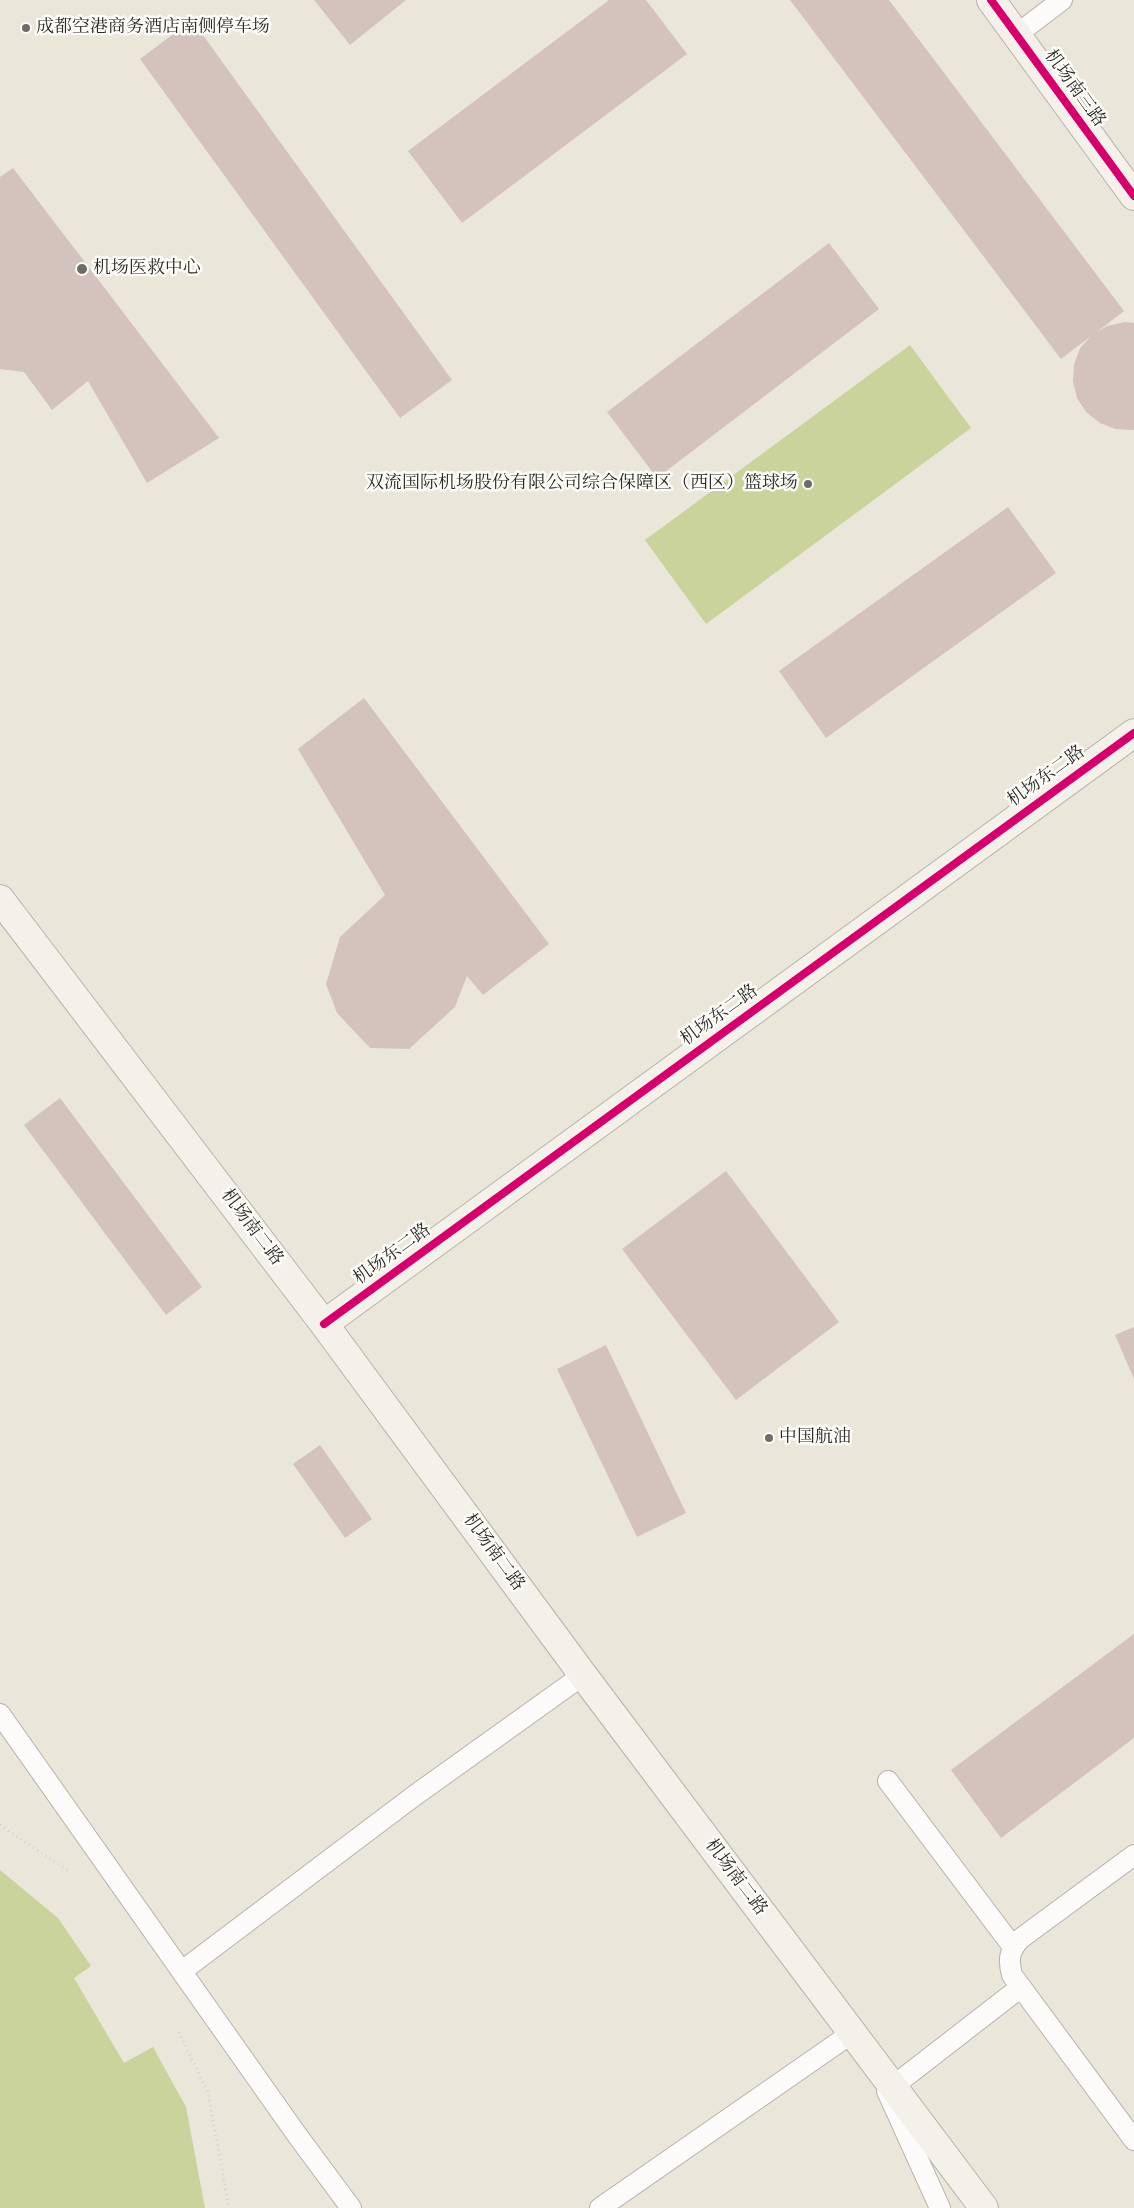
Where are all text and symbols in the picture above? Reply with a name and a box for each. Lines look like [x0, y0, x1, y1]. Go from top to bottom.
place label: 成都空港商务酒店南侧停车场 [36, 17, 270, 39]
marker: 成都空港商务酒店南侧停车场 [20, 22, 32, 34]
street label: 机场南三路 [1039, 46, 1109, 132]
place label: 机场医救中心 [93, 258, 201, 280]
marker: 机场医救中心 [75, 262, 89, 276]
place label: 双流国际机场股份有限公司综合保障区（西区）篮球场 [366, 473, 798, 495]
marker: 双流国际机场股份有限公司综合保障区（西区）篮球场 [802, 478, 814, 490]
street label: 机场东二路 [1004, 742, 1090, 812]
street label: 机场东二路 [677, 981, 763, 1051]
street label: 机场南二路 [215, 1186, 287, 1270]
street label: 机场东二路 [350, 1220, 436, 1290]
place label: 中国航油 [779, 1427, 851, 1449]
marker: 中国航油 [763, 1432, 775, 1444]
street label: 机场南二路 [458, 1510, 528, 1596]
street label: 机场南二路 [699, 1836, 771, 1920]

